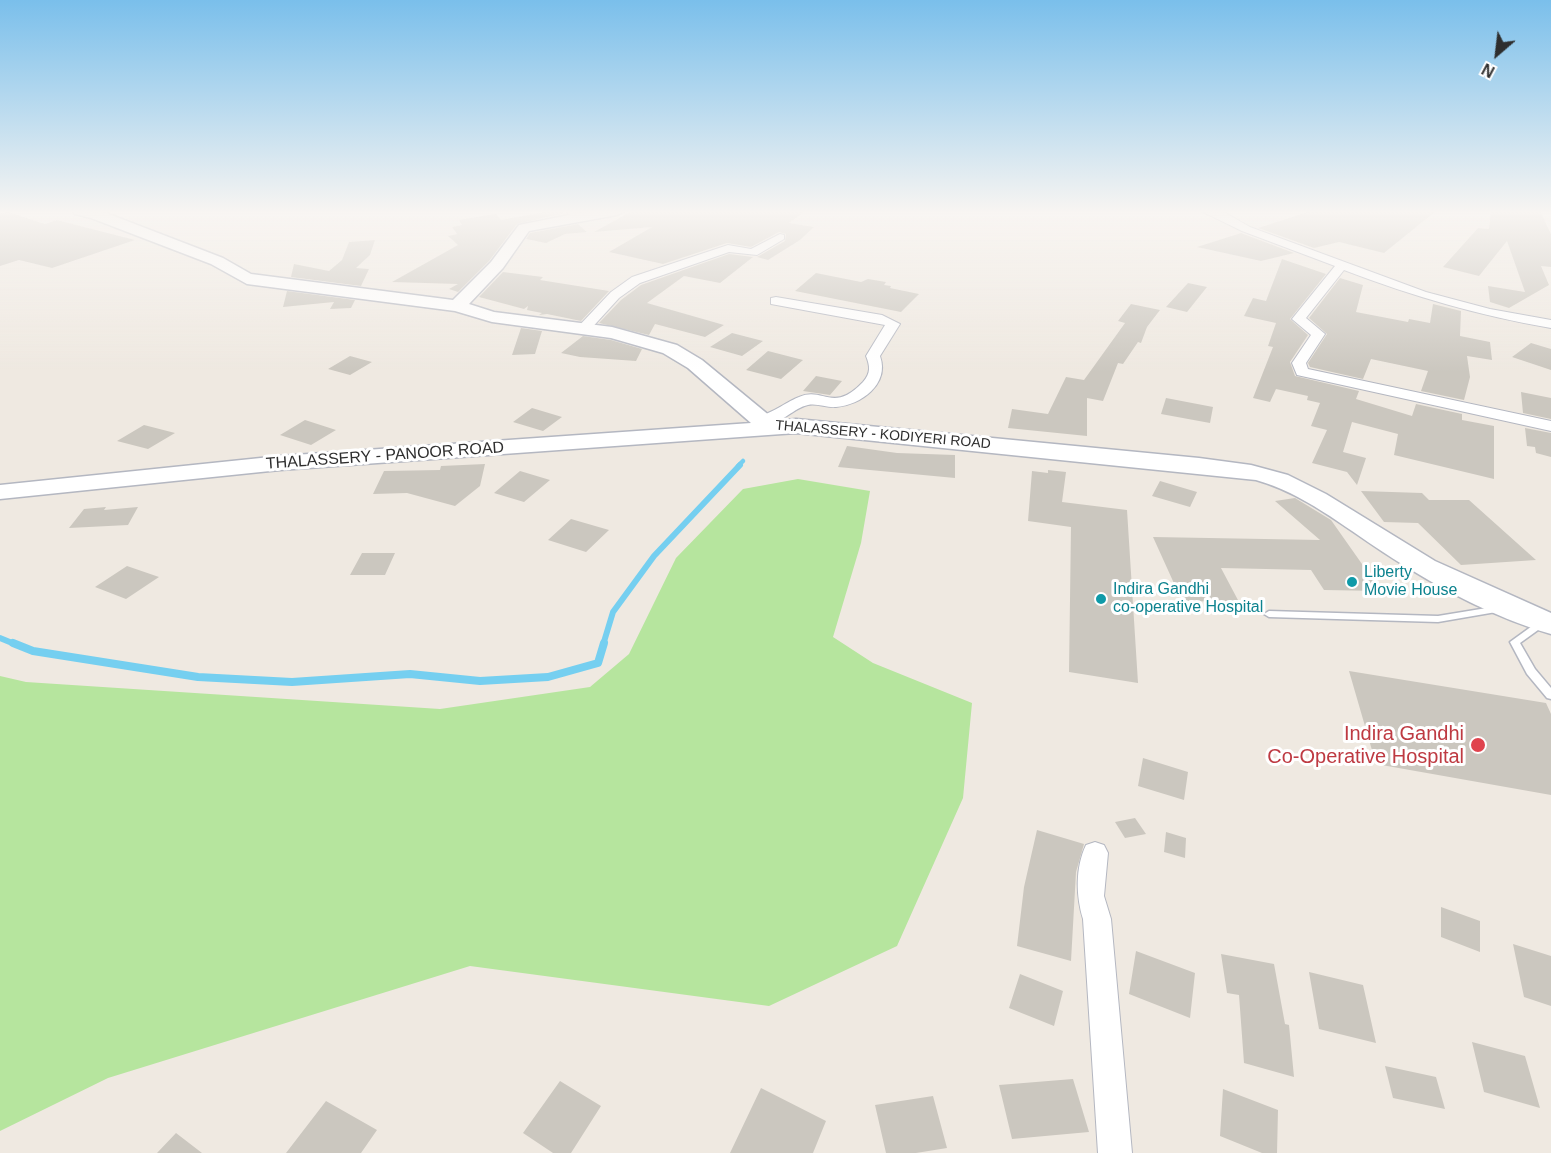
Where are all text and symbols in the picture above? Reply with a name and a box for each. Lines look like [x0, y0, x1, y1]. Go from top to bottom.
north arrow [1467, 24, 1527, 84]
text: N [1479, 60, 1497, 81]
street label: THALASSERY - KODIYERI ROAD [775, 417, 991, 453]
street label: THALASSERY - PANOOR ROAD [265, 438, 505, 474]
place label: Liberty Movie House [1364, 563, 1457, 601]
marker: Liberty Movie House [1345, 575, 1359, 589]
place label: Indira Gandhi co-operative Hospital [1113, 580, 1263, 618]
marker: Indira Gandhi co-operative Hospital [1094, 592, 1108, 606]
place label: Indira Gandhi Co-Operative Hospital [1267, 722, 1464, 769]
marker: Indira Gandhi Co-Operative Hospital [1469, 736, 1487, 754]

